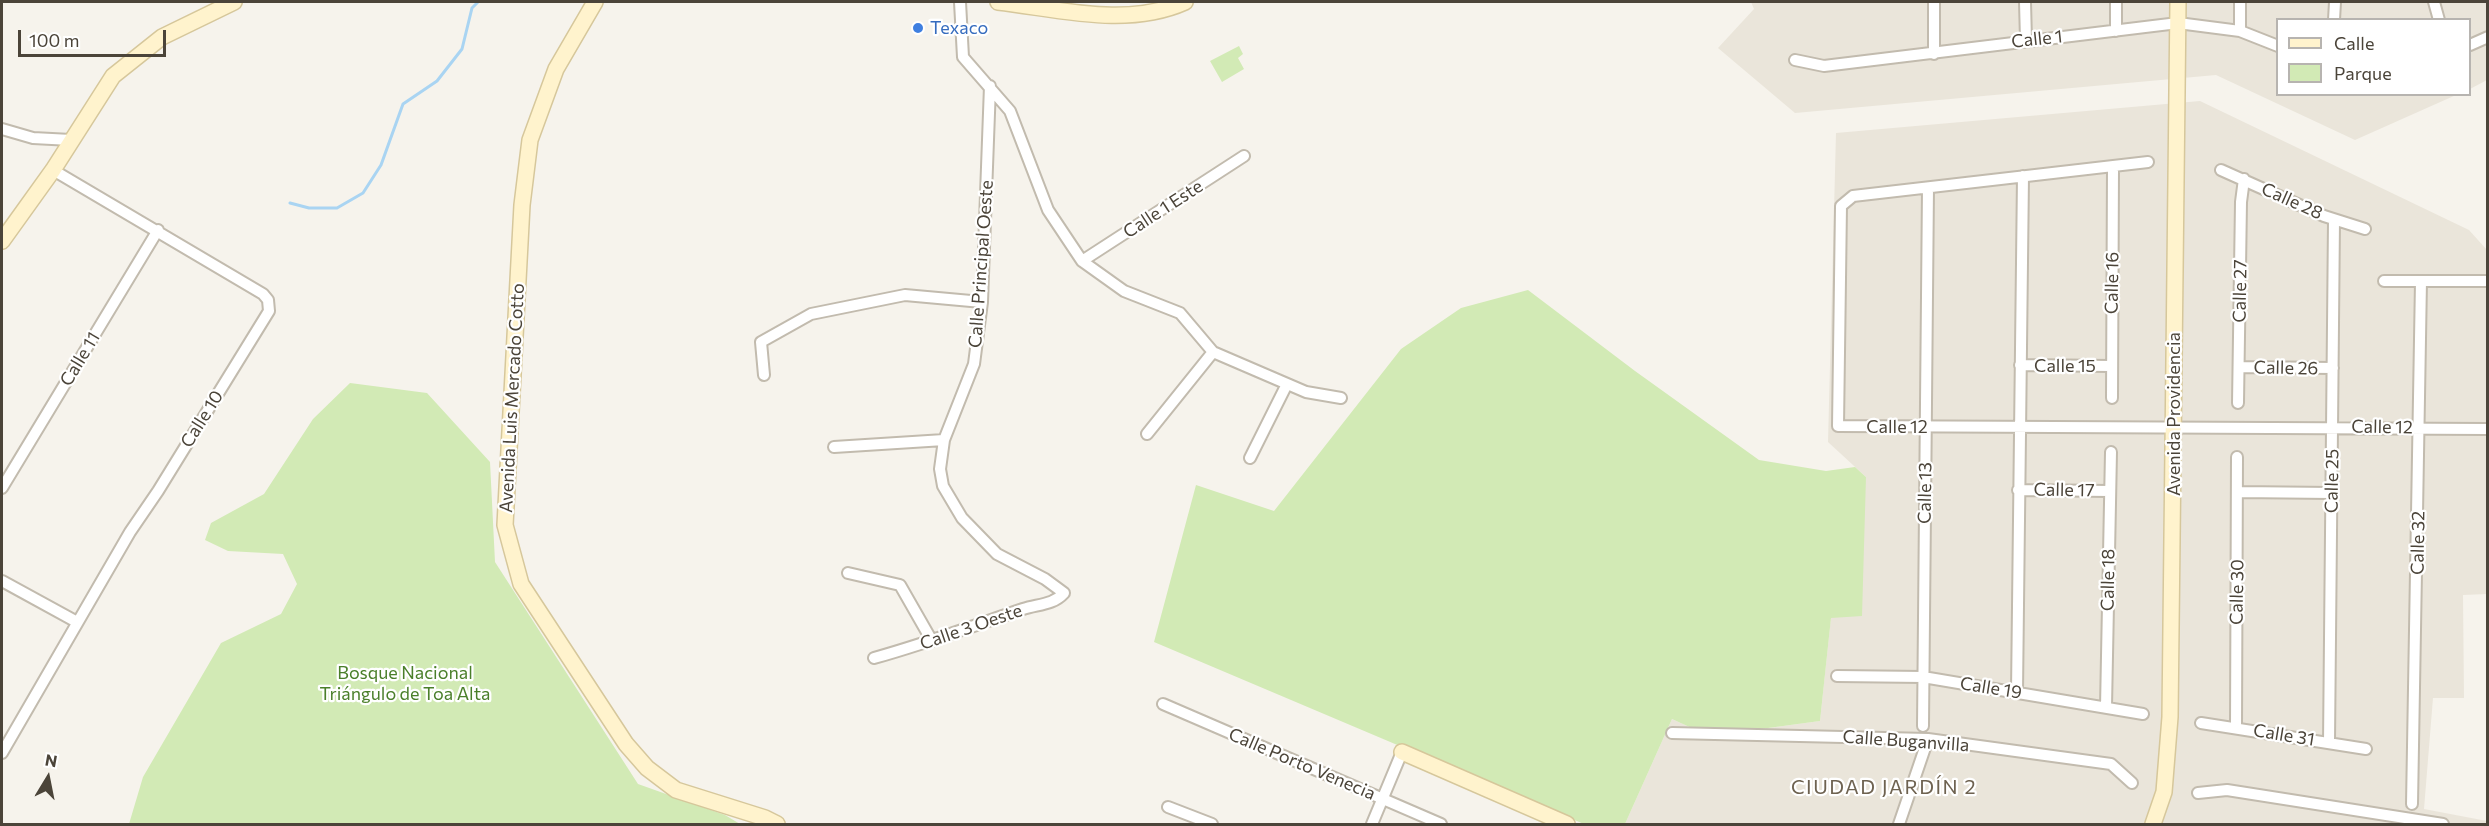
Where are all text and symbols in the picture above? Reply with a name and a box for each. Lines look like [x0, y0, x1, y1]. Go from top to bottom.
place label: Texaco [930, 17, 988, 39]
scale bar [21, 18, 170, 56]
legend [2276, 18, 2471, 96]
marker: Texaco [911, 21, 925, 35]
street label: Calle 1 [2010, 26, 2064, 52]
text: 100 m [29, 29, 79, 51]
text: Calle [2334, 32, 2374, 54]
text: Parque [2334, 62, 2392, 84]
street label: Calle 1 Este [1119, 175, 1207, 243]
street label: Calle 28 [2258, 178, 2326, 224]
street label: Calle Principal Oeste [964, 179, 998, 349]
street label: Calle 16 [2101, 252, 2123, 314]
street label: Calle 27 [2229, 259, 2251, 323]
street label: Avenida Luis Mercado Cotto [495, 283, 529, 513]
street label: Calle 11 [55, 328, 105, 390]
street label: Avenida Providencia [2163, 332, 2185, 496]
street label: Calle 15 [2034, 355, 2096, 377]
street label: Calle 26 [2253, 357, 2319, 379]
street label: Calle 10 [176, 386, 228, 452]
street label: Calle 12 [1866, 416, 1928, 438]
street label: Calle 12 [2351, 416, 2413, 438]
street label: Calle 25 [2321, 449, 2343, 513]
street label: Calle 13 [1914, 462, 1936, 524]
street label: Calle 17 [2033, 479, 2095, 501]
street label: Calle 32 [2407, 511, 2429, 575]
street label: Calle 18 [2097, 549, 2119, 611]
street label: Calle 30 [2226, 559, 2248, 625]
street label: Calle 3 Oeste [917, 599, 1025, 655]
park label: Bosque Nacional Triángulo de Toa Alta [320, 662, 490, 704]
street label: Calle 19 [1958, 672, 2024, 704]
street label: Calle 31 [2252, 719, 2316, 751]
street label: Calle Porto Venecia [1225, 723, 1379, 805]
street label: Calle Buganvilla [1842, 726, 1970, 756]
north arrow [18, 748, 78, 808]
text: N [44, 749, 59, 770]
district label: CIUDAD JARDÍN 2 [1791, 775, 1977, 799]

